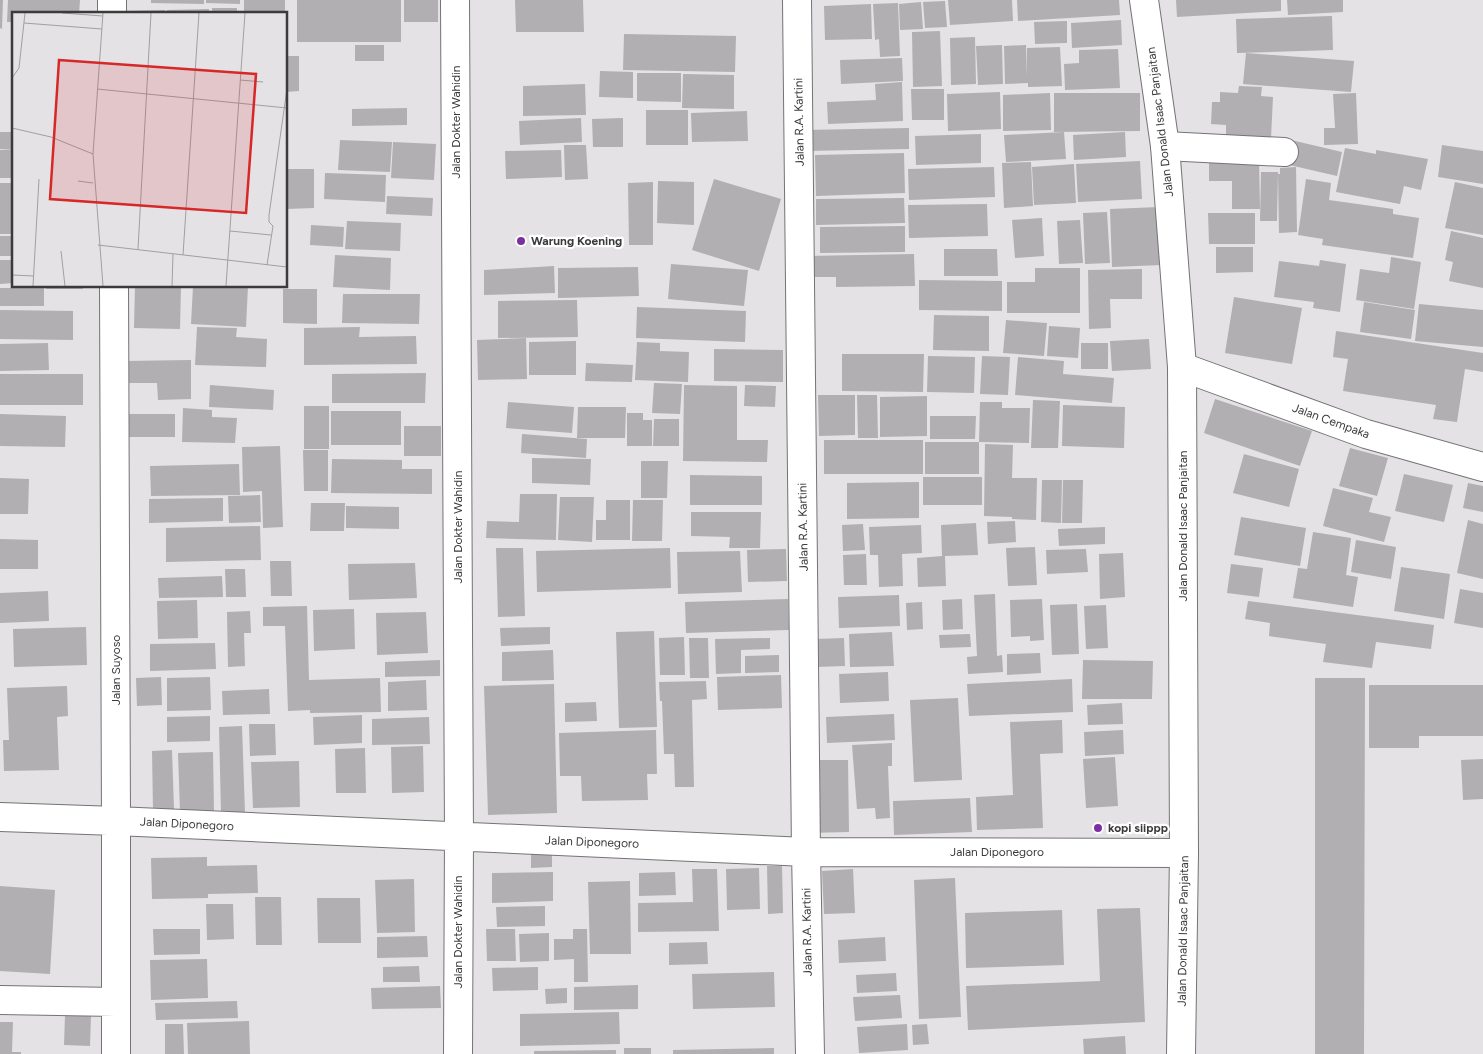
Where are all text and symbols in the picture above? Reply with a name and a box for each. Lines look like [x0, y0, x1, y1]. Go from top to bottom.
inset map [12, 12, 288, 288]
street label: Jalan Donald Isaac Panjaitan [1144, 46, 1176, 198]
street label: Jalan Dokter Wahidin [449, 65, 463, 178]
street label: Jalan R.A. Kartini [791, 78, 807, 166]
place label: Warung Koening [531, 234, 622, 248]
marker: Warung Koening [515, 235, 527, 247]
street label: Jalan Cempaka [1290, 401, 1372, 441]
street label: Jalan Donald Isaac Panjaitan [1176, 450, 1190, 602]
street label: Jalan Dokter Wahidin [451, 470, 465, 583]
street label: Jalan R.A. Kartini [795, 483, 811, 571]
street label: Jalan Suyoso [109, 635, 123, 705]
street label: Jalan Diponegoro [140, 815, 234, 833]
place label: kopi siippp [1108, 821, 1168, 835]
marker: kopi siippp [1092, 822, 1104, 834]
street label: Jalan Diponegoro [545, 833, 639, 851]
street label: Jalan Diponegoro [950, 845, 1044, 859]
street label: Jalan Donald Isaac Panjaitan [1175, 855, 1191, 1007]
street label: Jalan Dokter Wahidin [451, 875, 465, 988]
street label: Jalan R.A. Kartini [799, 888, 815, 976]

